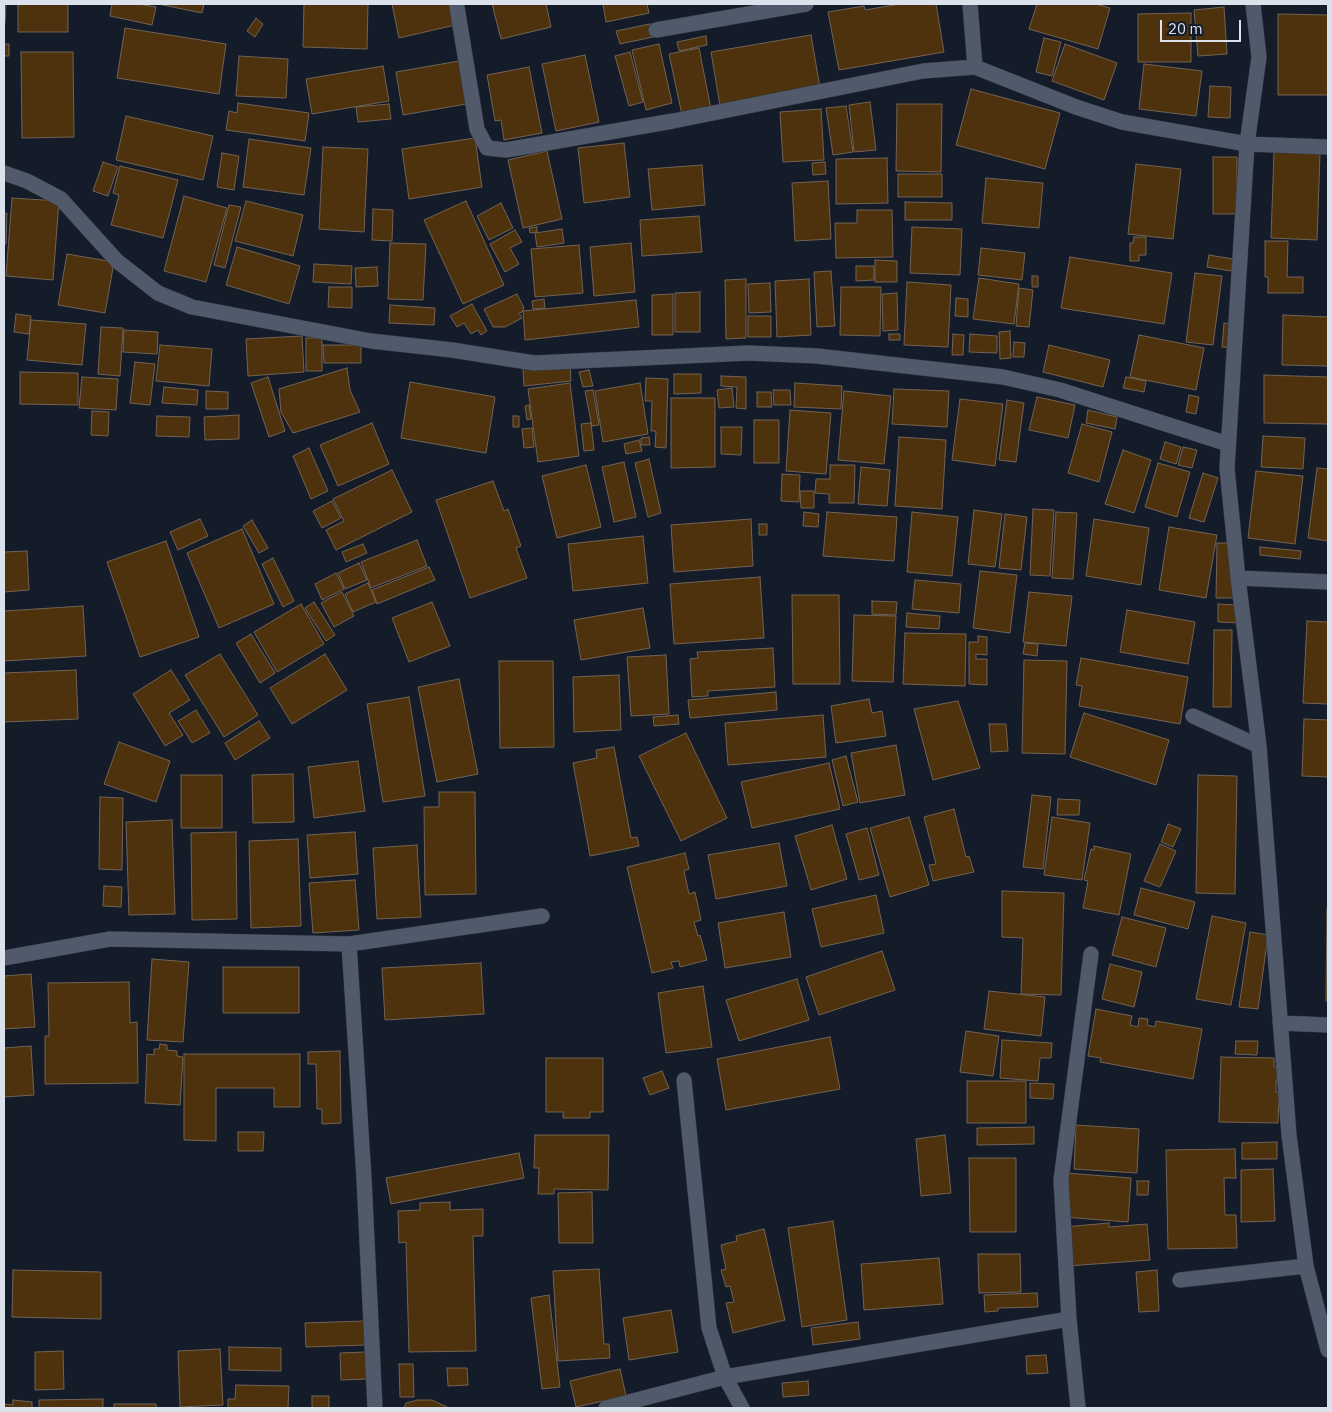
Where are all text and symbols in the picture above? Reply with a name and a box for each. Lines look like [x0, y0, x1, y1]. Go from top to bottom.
scale bar [1162, 10, 1243, 42]
text: 20 m [1168, 19, 1203, 38]

